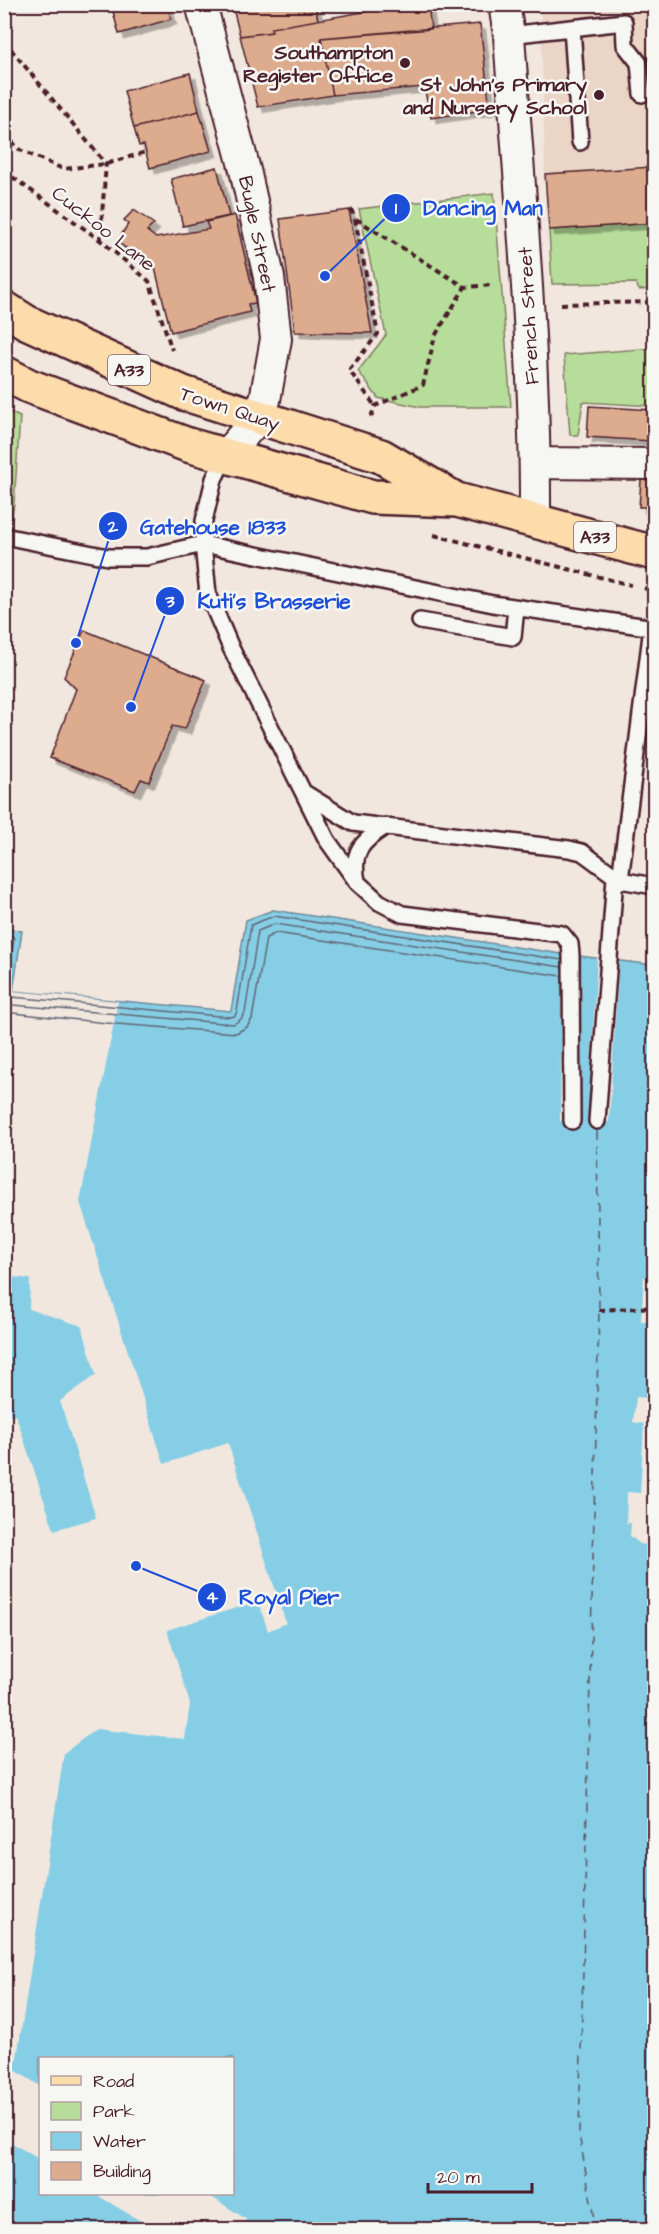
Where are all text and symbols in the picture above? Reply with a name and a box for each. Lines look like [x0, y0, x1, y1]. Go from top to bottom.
place label: Southampton Register Office [243, 39, 393, 91]
marker: Southampton Register Office [398, 56, 412, 70]
place label: St John's Primary and Nursery School [402, 71, 587, 123]
marker: St John's Primary and Nursery School [592, 88, 606, 102]
street label: Bugle Street [230, 173, 283, 295]
street label: Cuckoo Lane [46, 179, 161, 278]
callout: Dancing Man [381, 188, 555, 227]
text: Dancing Man [423, 194, 543, 225]
text: 1 [395, 196, 398, 221]
street label: French Street [511, 246, 547, 386]
road number: A33 [108, 355, 150, 385]
street label: Town Quay [176, 380, 283, 439]
callout: Gatehouse 1833 [98, 507, 298, 546]
text: Gatehouse 1833 [140, 513, 286, 542]
text: 2 [107, 514, 119, 539]
road number: A33 [574, 522, 616, 552]
callout: Kuti's Brasserie [155, 581, 362, 620]
text: Kuti's Brasserie [197, 587, 351, 616]
text: 3 [164, 589, 175, 614]
callout: Royal Pier [197, 1577, 351, 1616]
text: Royal Pier [239, 1583, 340, 1615]
text: 4 [206, 1585, 219, 1610]
legend [39, 2057, 234, 2195]
text: Road [93, 2069, 134, 2094]
text: Park [93, 2099, 135, 2124]
text: Water [93, 2129, 146, 2154]
scale bar [428, 2156, 532, 2194]
text: Building [93, 2159, 151, 2185]
text: 20 m [437, 2165, 480, 2190]

